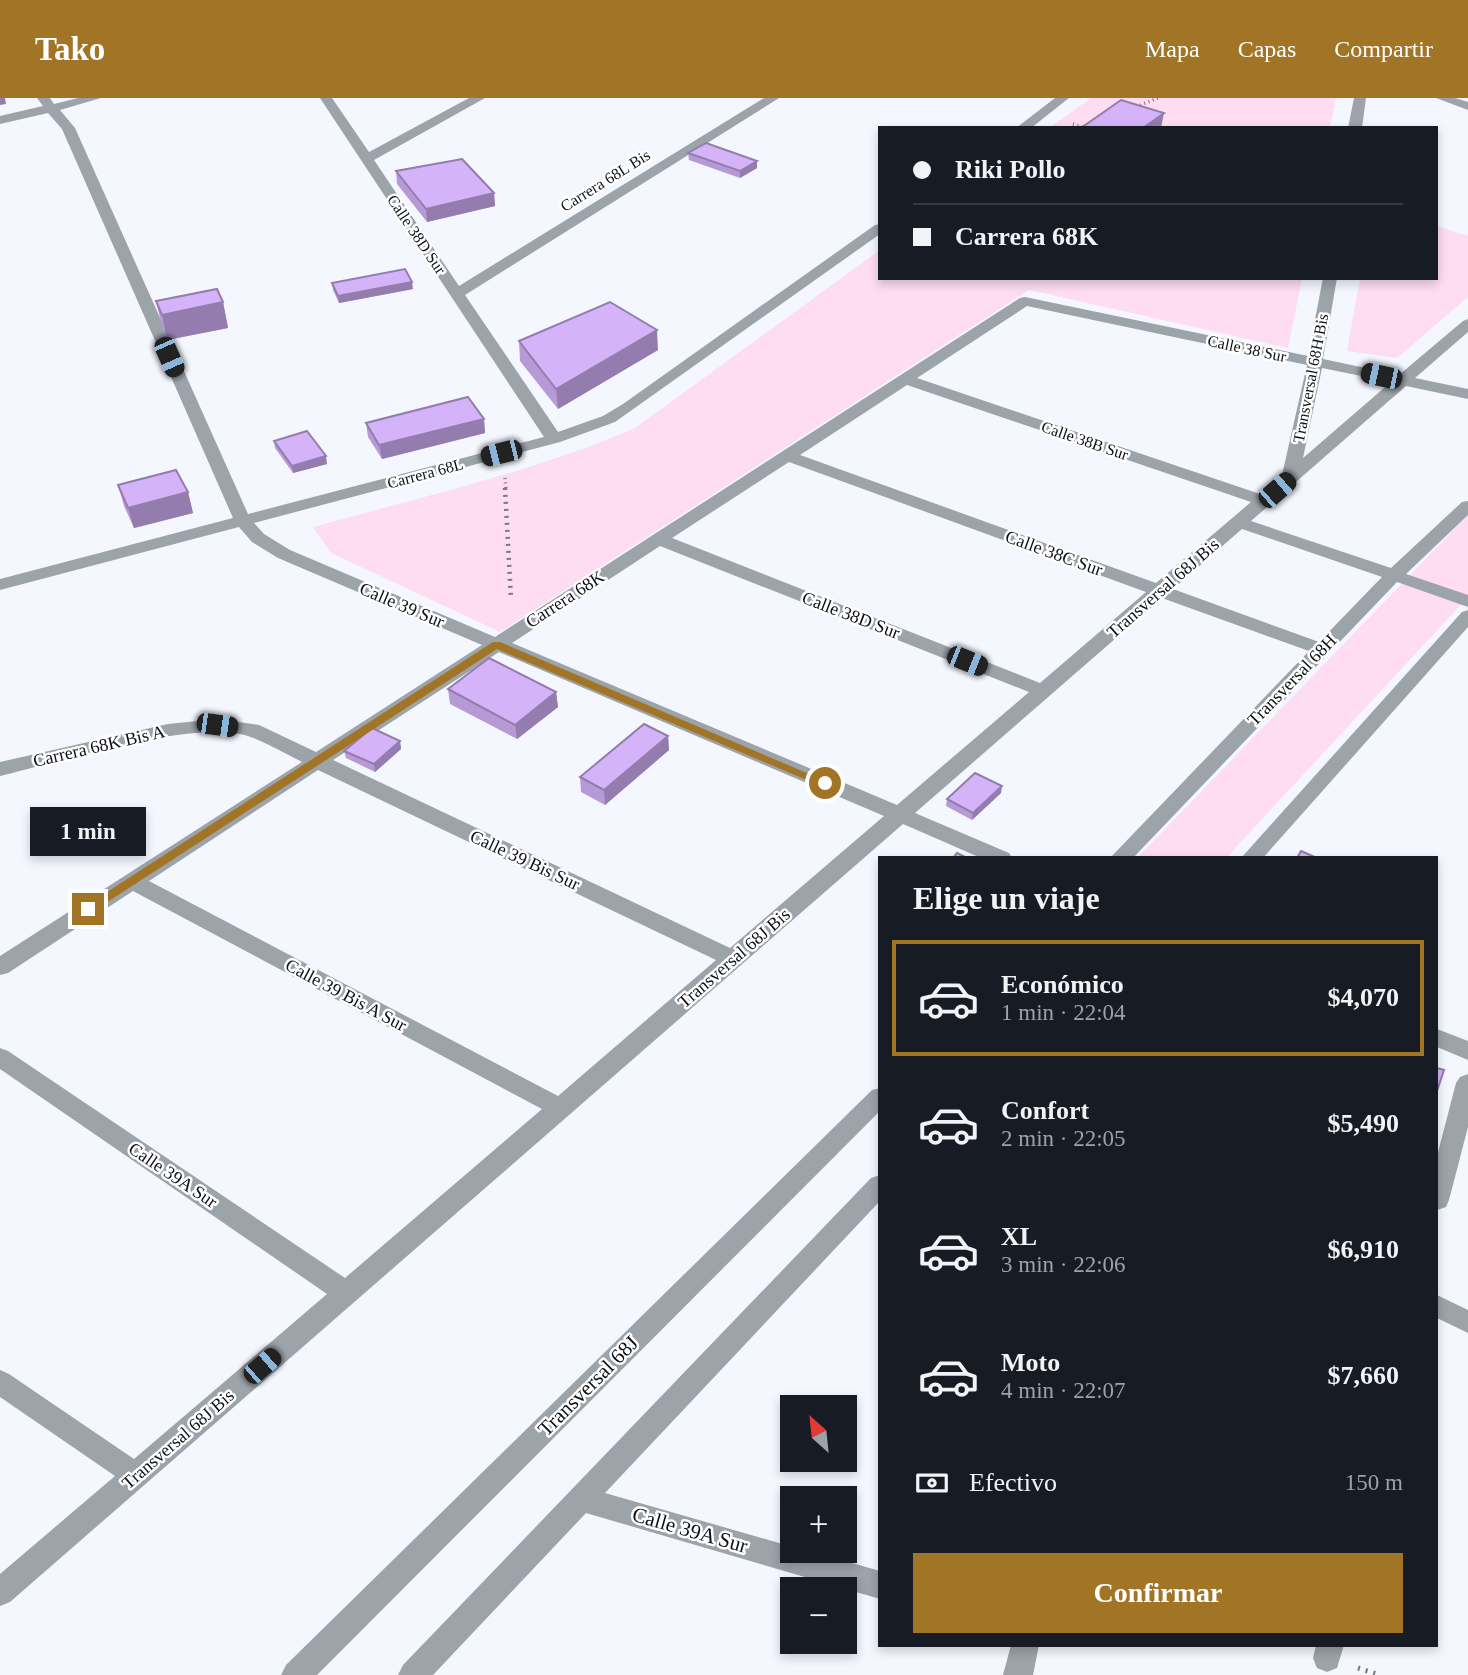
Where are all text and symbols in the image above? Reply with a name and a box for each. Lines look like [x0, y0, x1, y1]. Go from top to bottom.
text: Tako [35, 31, 105, 67]
text: Mapa [1145, 36, 1200, 62]
text: Capas [1238, 36, 1296, 62]
text: Compartir [1334, 36, 1433, 62]
street label: Carrera 68L Bis [557, 146, 653, 215]
text: Riki Pollo [955, 155, 1066, 184]
street label: Calle 38D Sur [384, 192, 450, 278]
text: Carrera 68K [955, 222, 1098, 251]
street label: Transversal 68H Bis [1290, 312, 1331, 444]
street label: Calle 38 Sur [1206, 332, 1288, 365]
car [151, 334, 188, 380]
car [1359, 361, 1404, 391]
street label: Calle 38B Sur [1039, 418, 1131, 463]
car [479, 438, 524, 468]
street label: Carrera 68L [385, 455, 465, 492]
car [1255, 468, 1300, 512]
street label: Calle 38C Sur [1003, 526, 1105, 580]
street label: Transversal 68J Bis [1103, 534, 1223, 642]
street label: Carrera 68K [522, 566, 608, 632]
street label: Calle 39 Sur [357, 578, 447, 632]
street label: Calle 38D Sur [799, 587, 903, 643]
street label: Transversal 68H [1244, 630, 1340, 730]
car [944, 643, 991, 679]
car [195, 712, 240, 738]
street label: Carrera 68K Bis A [31, 721, 167, 771]
route start [809, 767, 841, 799]
callout: 1 min [30, 808, 146, 856]
text: 1 min [60, 819, 116, 844]
street label: Calle 39 Bis Sur [467, 826, 583, 894]
text: Elige un viaje [913, 880, 1100, 916]
route end [72, 893, 104, 925]
street label: Transversal 68J Bis [674, 904, 794, 1012]
street label: Calle 39 Bis A Sur [282, 955, 410, 1035]
icon: car [917, 967, 980, 1030]
text: Económico [1001, 970, 1124, 999]
text: $4,070 [1328, 983, 1399, 1012]
text: 1 min · 22:04 [1001, 1000, 1126, 1025]
icon: car [917, 1093, 980, 1156]
text: Confort [1001, 1096, 1089, 1125]
text: $5,490 [1328, 1109, 1399, 1138]
text: 2 min · 22:05 [1001, 1126, 1126, 1151]
street label: Calle 39A Sur [125, 1138, 221, 1212]
icon: car [917, 1219, 980, 1282]
text: XL [1001, 1222, 1037, 1251]
text: $6,910 [1328, 1235, 1399, 1264]
text: 3 min · 22:06 [1001, 1252, 1126, 1277]
street label: Transversal 68J [533, 1331, 643, 1441]
car [240, 1344, 285, 1388]
icon: car [917, 1345, 980, 1408]
text: Moto [1001, 1348, 1060, 1377]
text: $7,660 [1328, 1361, 1399, 1390]
text: 4 min · 22:07 [1001, 1378, 1126, 1403]
street label: Transversal 68J Bis [118, 1385, 238, 1493]
north arrow [780, 1395, 858, 1472]
map controls [780, 1395, 857, 1654]
icon: cash [913, 1464, 951, 1502]
text: Efectivo [969, 1468, 1057, 1497]
text: 150 m [1345, 1470, 1403, 1495]
button: + [780, 1486, 857, 1563]
street label: Calle 39A Sur [629, 1502, 751, 1558]
button: Confirmar [913, 1553, 1403, 1633]
button: − [780, 1577, 857, 1654]

